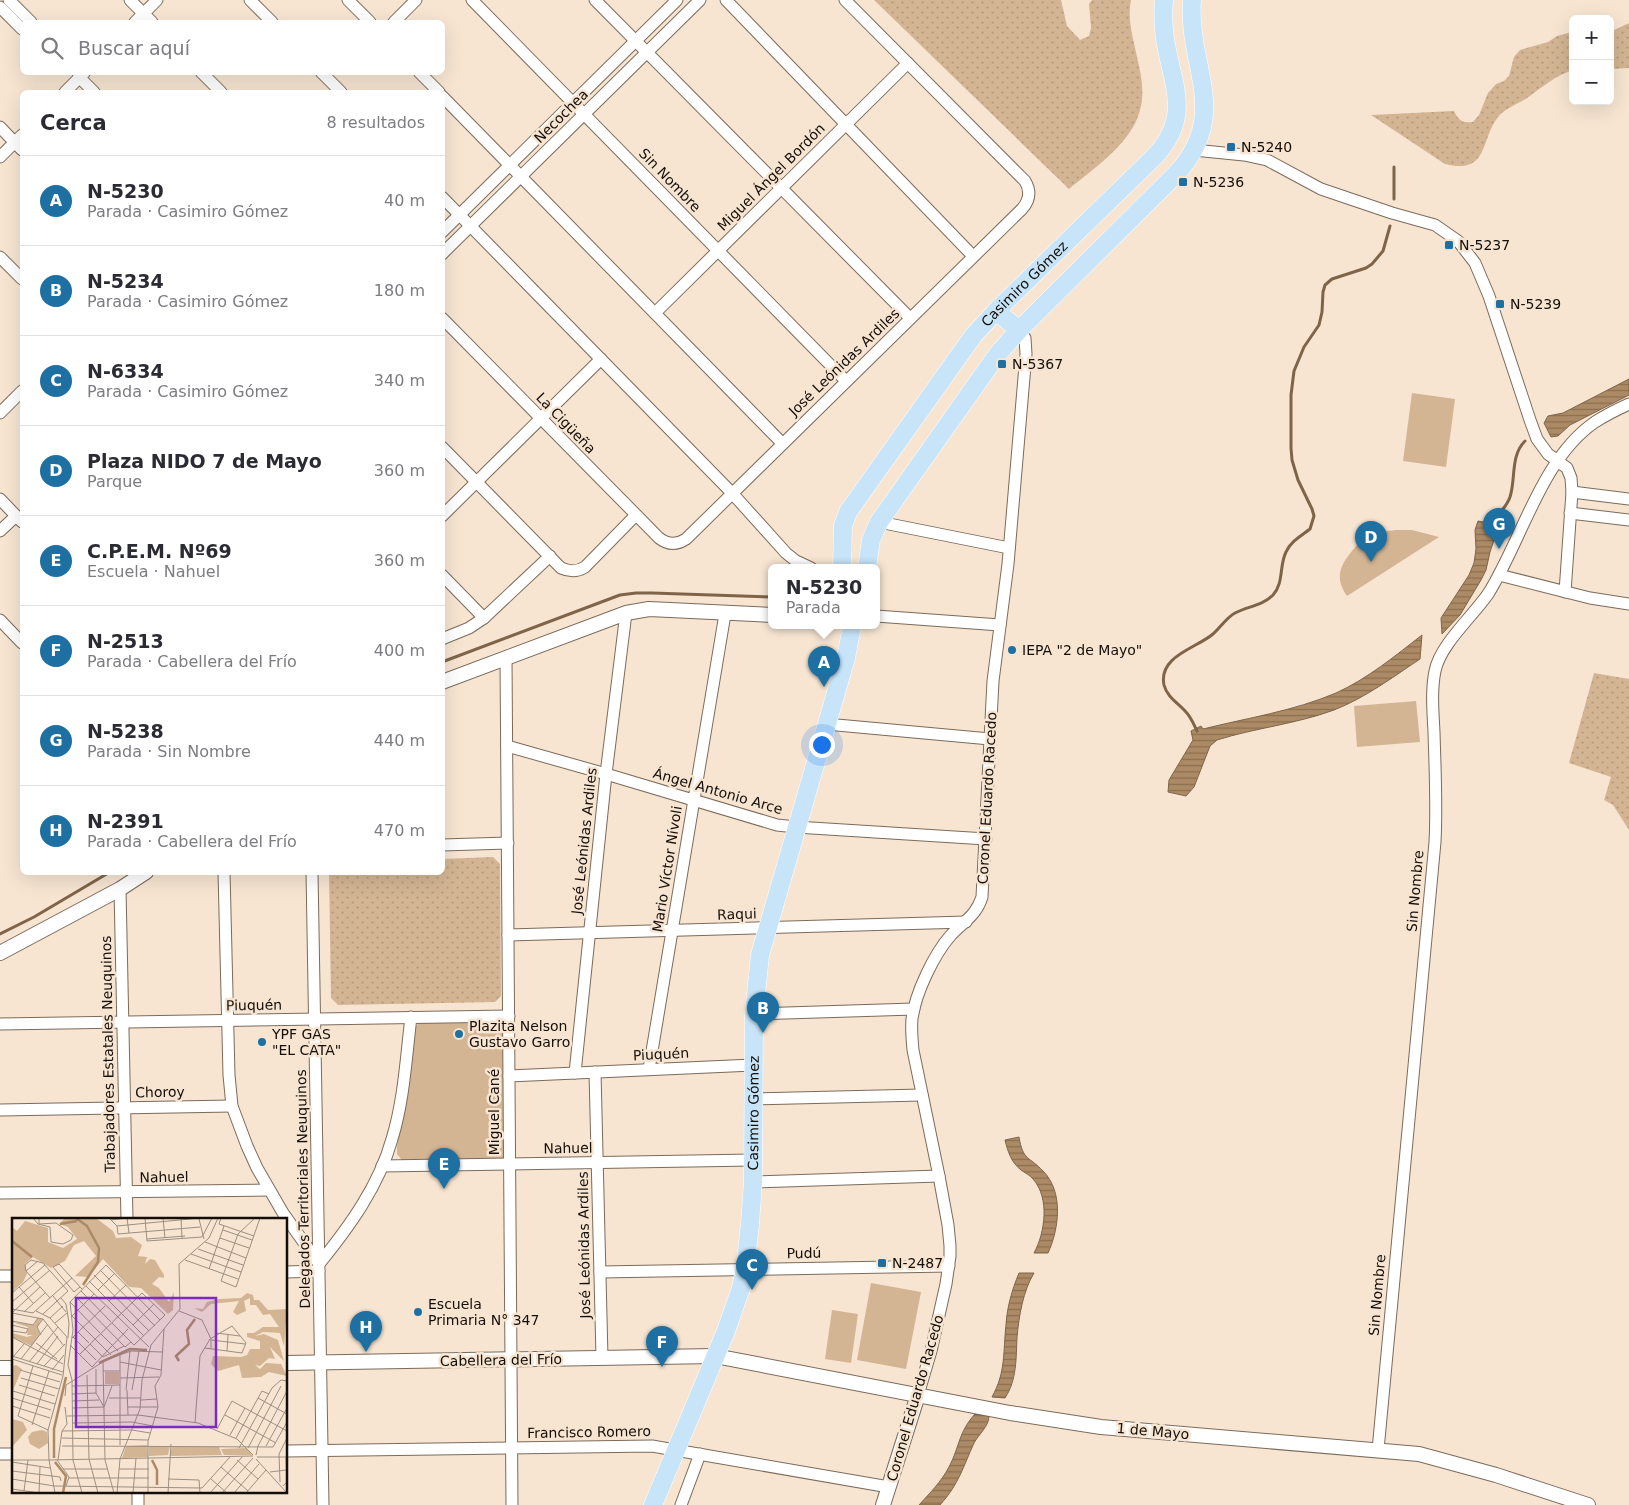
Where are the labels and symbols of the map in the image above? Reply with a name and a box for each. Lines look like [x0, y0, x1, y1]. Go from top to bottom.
street label: Necochea [531, 86, 591, 146]
street label: Miguel Ángel Bordón [714, 120, 828, 234]
place label: N-5240 [1241, 139, 1292, 155]
marker: N-5240 [1225, 141, 1237, 153]
street label: Sin Nombre [636, 145, 704, 215]
place label: N-5236 [1193, 174, 1244, 190]
marker: N-5236 [1177, 176, 1189, 188]
place label: N-5237 [1459, 237, 1510, 253]
street label: Casimiro Gómez [978, 238, 1071, 330]
marker: N-5237 [1443, 239, 1455, 251]
place label: N-5239 [1510, 296, 1561, 312]
marker: N-5239 [1494, 298, 1506, 310]
street label: José Leónidas Ardiles [785, 305, 903, 420]
place label: N-5367 [1012, 356, 1063, 372]
marker: N-5367 [996, 358, 1008, 370]
street label: La Cigüeña [533, 389, 599, 457]
pin: G [1483, 508, 1515, 549]
pin: D [1355, 521, 1387, 562]
place label: IEPA "2 de Mayo" [1022, 642, 1142, 658]
marker: IEPA "2 de Mayo" [1006, 644, 1018, 656]
pin: A [808, 646, 840, 687]
street label: Coronel Eduardo Racedo [974, 711, 1000, 885]
your location [809, 732, 835, 758]
street label: Ángel Antonio Arce [651, 765, 785, 817]
street label: José Leónidas Ardiles [568, 767, 600, 916]
street label: Mario Víctor Nívoli [649, 805, 685, 933]
street label: Sin Nombre [1403, 850, 1427, 932]
street label: Raqui [717, 905, 757, 923]
street label: Trabajadores Estatales Neuquinos [98, 935, 118, 1174]
pin: B [747, 992, 779, 1033]
street label: Piuquén [226, 997, 282, 1013]
place label: Plazita Nelson Gustavo Garro [469, 1018, 570, 1050]
place label: YPF GAS "EL CATA" [271, 1026, 341, 1058]
marker: Plazita Nelson Gustavo Garro [453, 1028, 465, 1040]
marker: YPF GAS "EL CATA" [256, 1036, 268, 1048]
street label: Piuquén [633, 1045, 689, 1063]
street label: Casimiro Gómez [745, 1056, 762, 1170]
street label: Delegados Territoriales Neuquinos [293, 1069, 313, 1309]
street label: Miguel Cané [486, 1069, 502, 1155]
street label: Choroy [135, 1084, 185, 1100]
street label: Nahuel [543, 1140, 593, 1156]
pin: E [428, 1148, 460, 1189]
street label: Nahuel [139, 1169, 189, 1185]
street label: José Leónidas Ardiles [575, 1171, 593, 1320]
inset map [12, 1218, 288, 1492]
street label: Pudú [786, 1245, 822, 1261]
pin: C [736, 1249, 768, 1290]
street label: Sin Nombre [1365, 1254, 1389, 1336]
place label: N-2487 [892, 1255, 943, 1271]
marker: N-2487 [876, 1257, 888, 1269]
place label: Escuela Primaria N° 347 [428, 1296, 539, 1328]
marker: Escuela Primaria N° 347 [412, 1306, 424, 1318]
pin: H [350, 1311, 382, 1352]
street label: Coronel Eduardo Racedo [884, 1313, 946, 1483]
pin: F [646, 1326, 678, 1367]
street label: Cabellera del Frío [440, 1351, 562, 1369]
street label: 1 de Mayo [1116, 1420, 1190, 1442]
street label: Francisco Romero [527, 1423, 651, 1441]

